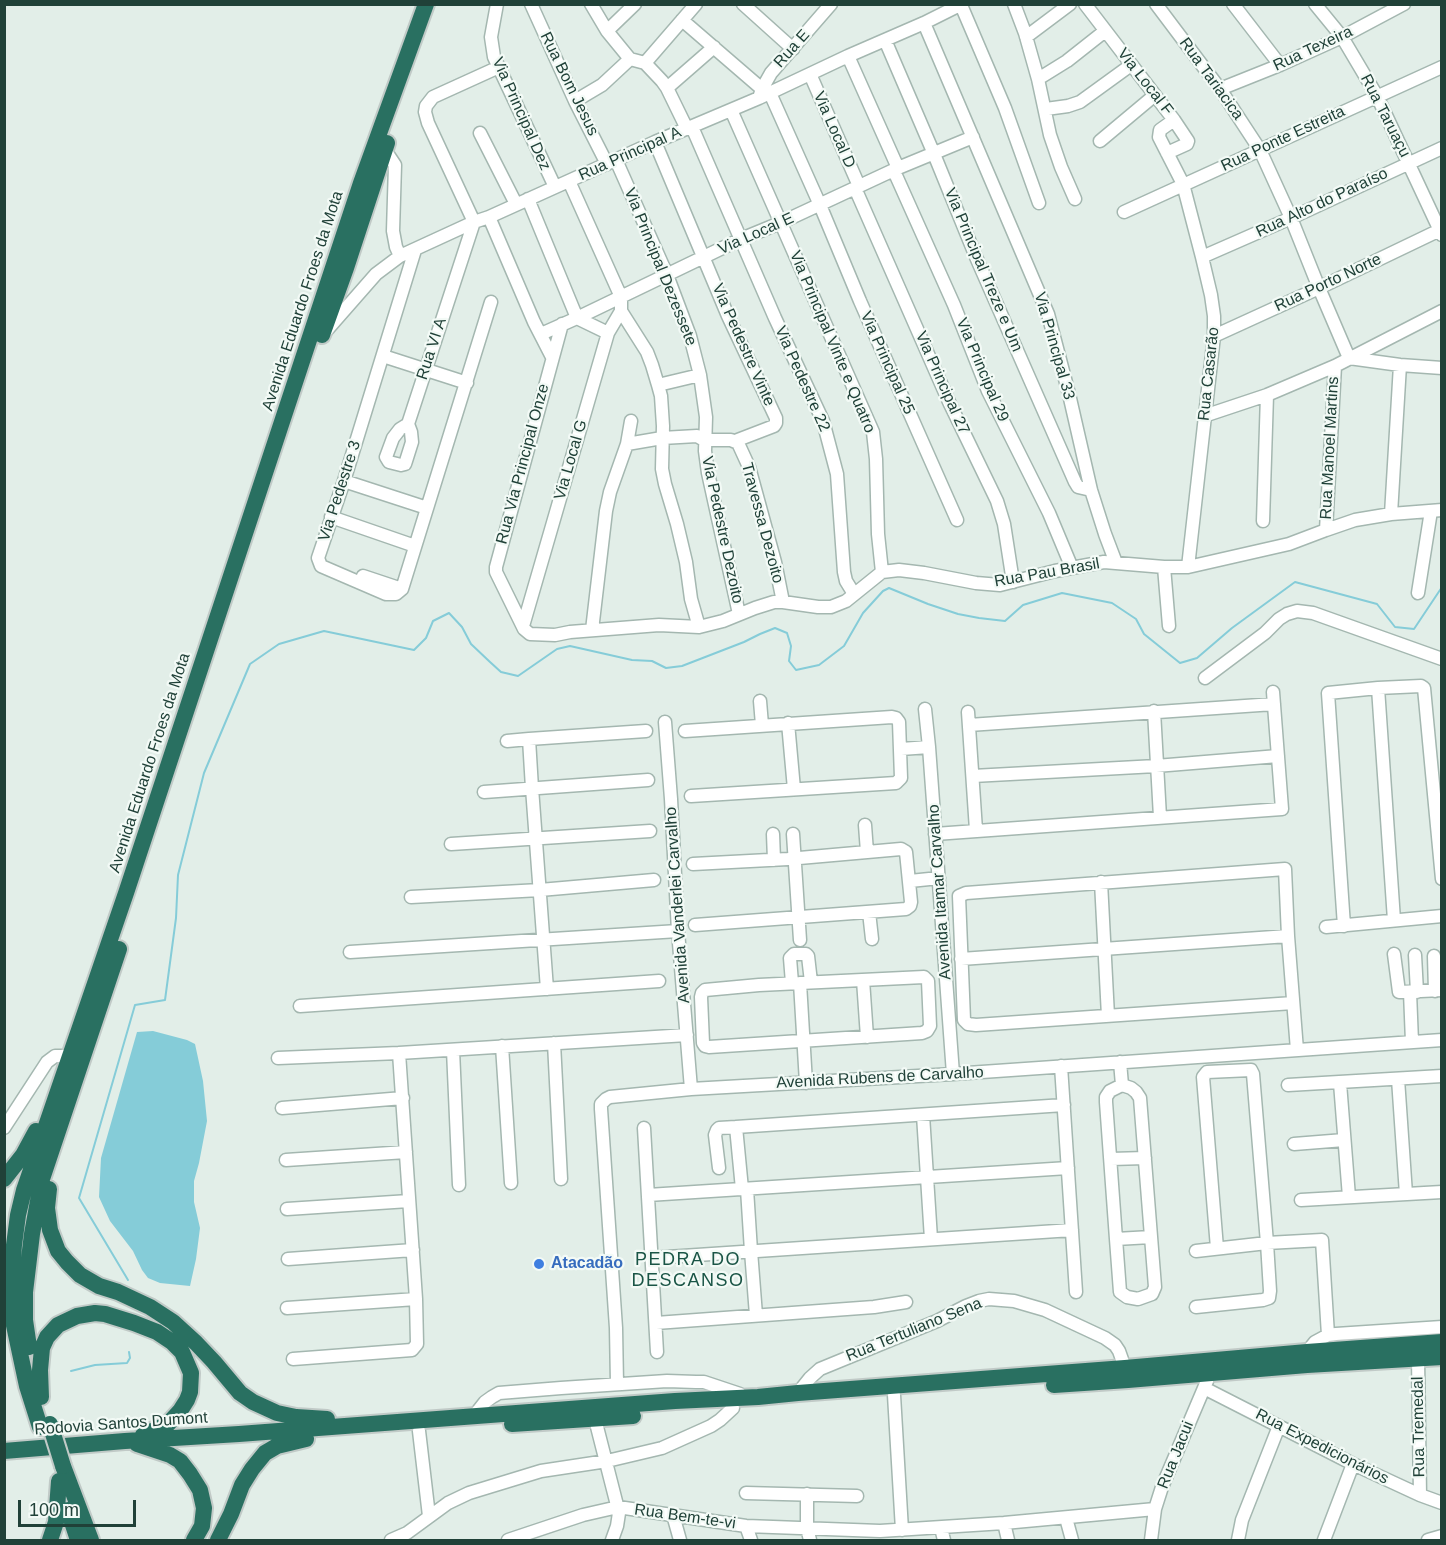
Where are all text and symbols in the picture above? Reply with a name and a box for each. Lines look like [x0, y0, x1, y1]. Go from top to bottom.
street label: Rua Texeira [1270, 22, 1356, 76]
street label: Rua E [770, 26, 814, 72]
street label: Rua Bom Jesus [536, 29, 602, 139]
street label: Rua Tariacica [1175, 34, 1247, 124]
street label: Via Local F [1113, 45, 1177, 119]
street label: Via Principal Dez [488, 55, 554, 173]
street label: Rua Taruaçu [1356, 71, 1414, 161]
street label: Via Local D [809, 89, 859, 171]
street label: Rua Ponte Estreita [1218, 102, 1348, 176]
street label: Rua Principal A [576, 123, 684, 185]
street label: Rua Alto do Paraíso [1253, 164, 1391, 242]
street label: Via Principal Dezessete [620, 185, 700, 349]
street label: Via Principal Treze e Um [940, 185, 1026, 355]
street label: Avenida Eduardo Froes da Mota [258, 189, 348, 413]
street label: Via Local E [715, 209, 797, 259]
street label: Via Principal Vinte e Quatro [785, 248, 879, 436]
street label: Rua Porto Norte [1272, 250, 1384, 316]
street label: Via Pedestre Vinte [707, 281, 779, 409]
street label: Via Principal 33 [1029, 290, 1079, 402]
street label: Via Principal 25 [856, 308, 918, 418]
street label: Via Principal 29 [952, 315, 1012, 425]
street label: Rua VI A [413, 316, 451, 382]
street label: Via Pedestre 22 [770, 323, 834, 435]
street label: Rua Casarão [1195, 326, 1223, 422]
street label: Via Principal 27 [911, 328, 973, 438]
street label: Rua Manoel Martins [1317, 376, 1343, 520]
street label: Rua Via Principal Onze [492, 382, 554, 546]
street label: Via Local G [550, 418, 592, 502]
street label: Via Pedestre 3 [315, 438, 365, 544]
street label: Via Pedestre Dezoito [697, 455, 747, 605]
street label: Travessa Dezoito [737, 461, 787, 585]
street label: Rua Pau Brasil [993, 554, 1101, 592]
street label: Avenida Eduardo Froes da Mota [105, 651, 195, 875]
street label: Avenida Itamar Carvalho [924, 804, 956, 980]
street label: Avenida Vanderlei Carvalho [662, 806, 694, 1004]
street label: Avenida Rubens de Carvalho [776, 1063, 984, 1093]
district label: PEDRA DO DESCANSO [631, 1249, 745, 1292]
place label: Atacadão [551, 1254, 623, 1274]
marker: Atacadão [532, 1257, 546, 1271]
street label: Rua Tertuliano Sena [843, 1294, 985, 1366]
street label: Rua Tremedal [1409, 1376, 1429, 1478]
street label: Rua Expedicionários [1252, 1405, 1392, 1489]
street label: Rodovia Santos Dumont [34, 1408, 208, 1440]
street label: Rua Jacui [1154, 1418, 1198, 1492]
scale bar [21, 1488, 140, 1526]
text: 100 m [29, 1500, 79, 1520]
street label: Rua Bem-te-vi [633, 1500, 737, 1534]

